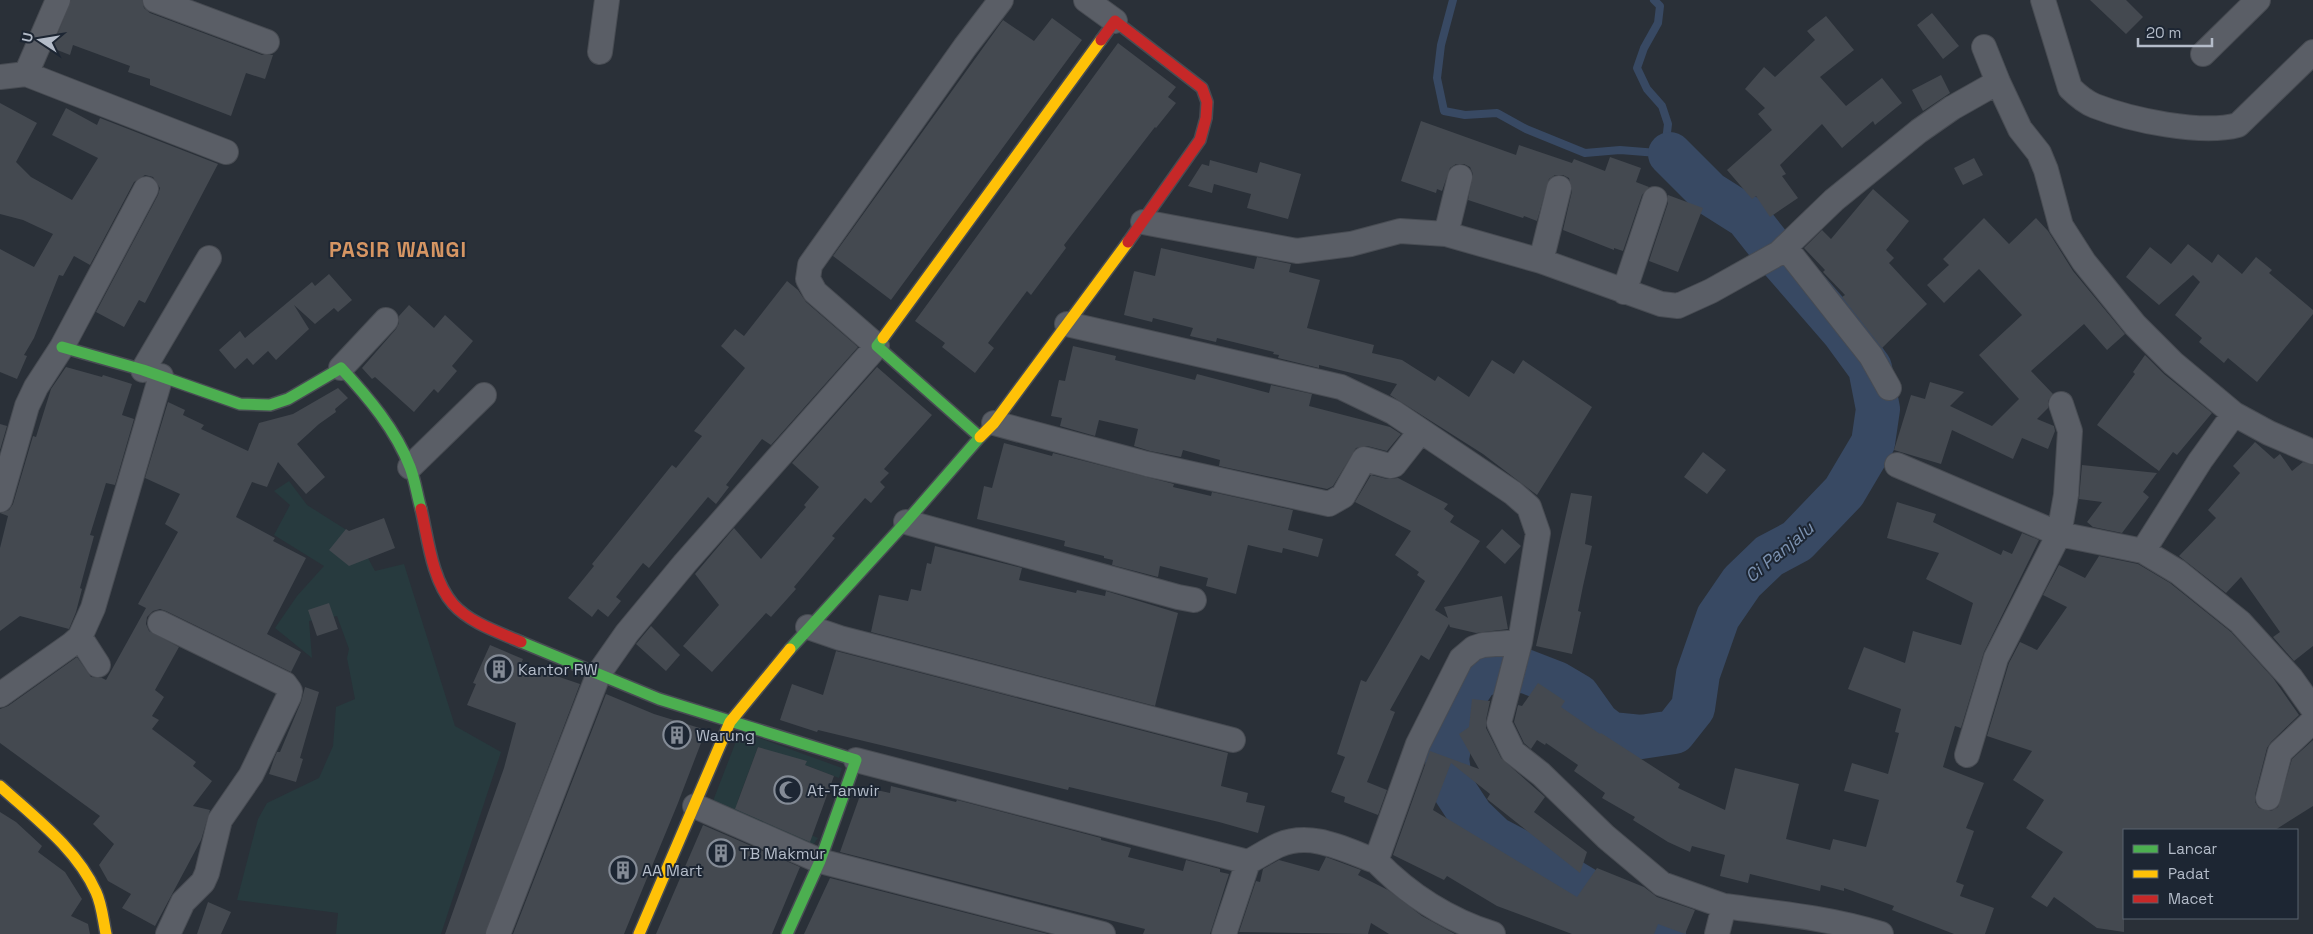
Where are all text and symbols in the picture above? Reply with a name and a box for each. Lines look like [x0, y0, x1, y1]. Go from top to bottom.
north arrow [15, 15, 65, 65]
scale bar [2138, 15, 2212, 47]
text: 20 m [2146, 23, 2181, 42]
text: U [18, 31, 37, 44]
district label: PASIR WANGI [329, 236, 467, 263]
water label: Ci Panjalu [1740, 516, 1819, 587]
building icon: Kantor RW [484, 654, 514, 684]
place label: Kantor RW [518, 659, 598, 680]
building icon: Warung [662, 720, 692, 750]
place label: Warung [696, 725, 755, 746]
mosque icon: At-Tanwir [773, 775, 803, 805]
place label: At-Tanwir [807, 780, 880, 801]
legend [2123, 829, 2298, 919]
building icon: TB Makmur [706, 838, 736, 868]
text: Lancar [2168, 839, 2218, 858]
place label: TB Makmur [740, 843, 825, 864]
building icon: AA Mart [608, 855, 638, 885]
place label: AA Mart [642, 860, 703, 881]
text: Padat [2168, 864, 2210, 883]
text: Macet [2168, 889, 2214, 908]

